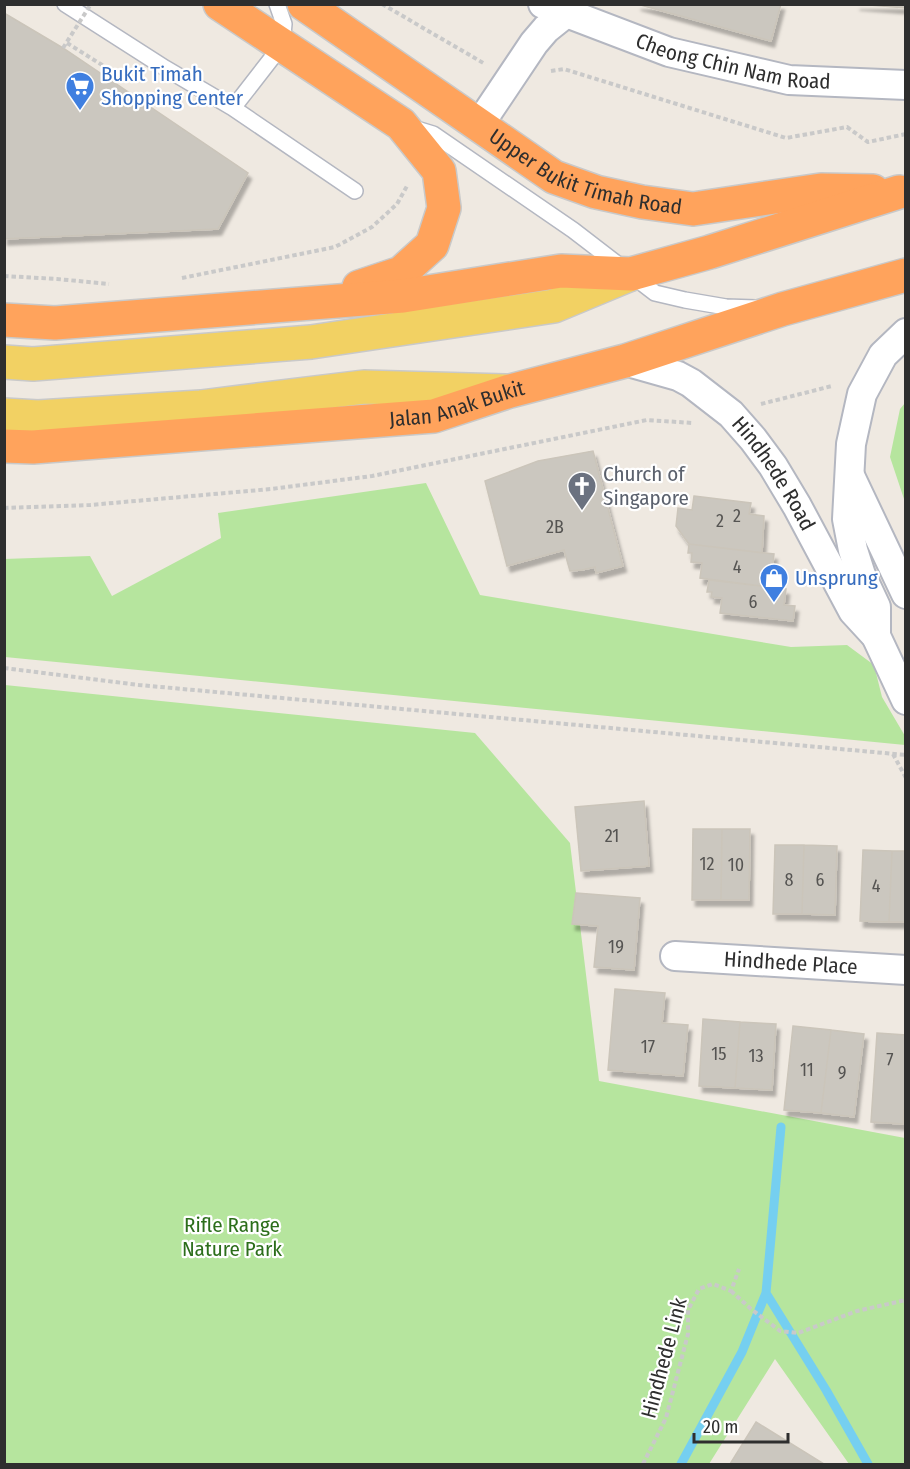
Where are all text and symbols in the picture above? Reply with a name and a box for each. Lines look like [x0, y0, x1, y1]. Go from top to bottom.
street label: Cheong Chin Nam Road [632, 28, 831, 95]
place label: Bukit Timah Shopping Center [101, 61, 244, 111]
supermarket icon: Bukit Timah Shopping Center [64, 70, 96, 112]
street label: Upper Bukit Timah Road [484, 123, 684, 220]
street label: Jalan Anak Bukit [388, 375, 527, 432]
street label: Hindhede Road [726, 411, 821, 535]
place label: Church of Singapore [603, 461, 689, 511]
church icon: Church of Singapore [566, 470, 598, 512]
house number: 2 [733, 505, 741, 527]
house number: 2 [716, 510, 724, 532]
house number: 2B [546, 516, 564, 538]
house number: 4 [733, 556, 742, 578]
shop icon: Unsprung [758, 562, 790, 604]
place label: Unsprung [795, 565, 878, 591]
house number: 6 [749, 591, 758, 613]
house number: 21 [605, 825, 619, 847]
house number: 12 [700, 853, 715, 875]
house number: 10 [728, 854, 744, 876]
house number: 8 [785, 869, 794, 891]
house number: 6 [816, 869, 825, 891]
house number: 4 [872, 875, 881, 897]
house number: 19 [608, 936, 624, 958]
street label: Hindhede Place [723, 946, 858, 980]
house number: 17 [641, 1036, 655, 1058]
house number: 15 [711, 1043, 727, 1065]
house number: 13 [748, 1045, 764, 1067]
house number: 7 [886, 1049, 894, 1071]
house number: 11 [800, 1059, 814, 1081]
house number: 9 [838, 1062, 846, 1084]
park label: Rifle Range Nature Park [182, 1212, 282, 1262]
street label: Hindhede Link [635, 1295, 693, 1421]
scale bar [694, 1406, 788, 1444]
text: 20 m [703, 1416, 738, 1438]

